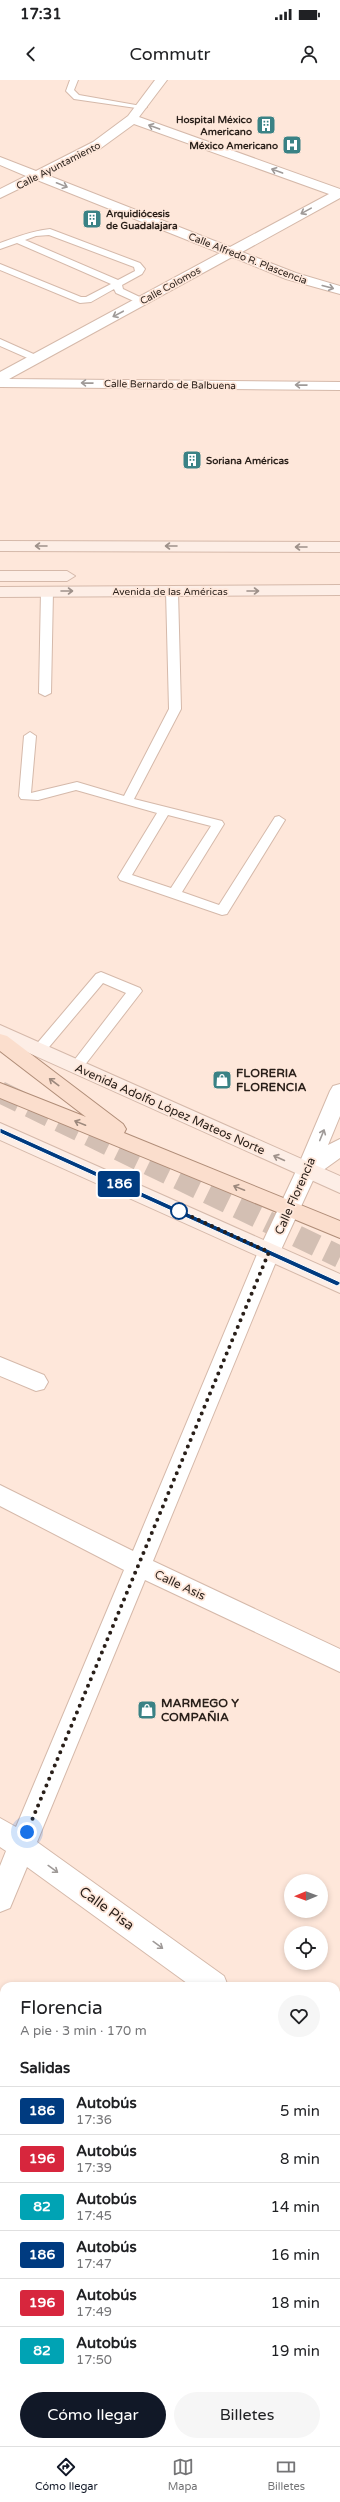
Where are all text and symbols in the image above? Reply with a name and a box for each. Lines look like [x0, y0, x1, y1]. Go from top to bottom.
text: 17:31 [20, 5, 62, 23]
icon: back [20, 43, 42, 65]
text: Commutr [130, 43, 210, 65]
icon: person [298, 43, 320, 65]
place label: Hospital México Americano [176, 114, 252, 138]
building icon: Hospital México Americano [255, 114, 277, 136]
one-way arrow [149, 123, 161, 131]
hospital icon: México Americano [281, 134, 303, 156]
street label: Calle Ayuntamiento [14, 139, 103, 192]
place label: México Americano [189, 140, 278, 152]
one-way arrow [270, 167, 283, 174]
one-way arrow [56, 182, 68, 190]
building icon: Arquidiócesis de Guadalajara [81, 208, 103, 230]
place label: Arquidiócesis de Guadalajara [106, 208, 178, 232]
one-way arrow [300, 208, 312, 216]
street label: Calle Alfredo R. Plascencia [187, 231, 309, 287]
street label: Calle Colomos [138, 264, 203, 307]
one-way arrow [321, 284, 334, 291]
one-way arrow [112, 310, 124, 318]
street label: Calle Bernardo de Balbuena [104, 378, 236, 392]
one-way arrow [81, 379, 94, 387]
one-way arrow [295, 381, 308, 389]
building icon: Soriana Américas [181, 449, 203, 471]
place label: Soriana Américas [206, 455, 289, 467]
one-way arrow [35, 542, 48, 550]
one-way arrow [165, 542, 178, 550]
one-way arrow [295, 543, 308, 551]
street label: Avenida de las Américas [112, 586, 228, 598]
one-way arrow [60, 587, 73, 595]
one-way arrow [246, 587, 259, 595]
street label: Avenida Adolfo López Mateos Norte [73, 1061, 267, 1157]
place label: FLORERIA FLORENCIA [236, 1066, 307, 1094]
shop icon: FLORERIA FLORENCIA [211, 1069, 233, 1091]
one-way arrow [49, 1078, 60, 1086]
one-way arrow [75, 1118, 87, 1126]
one-way arrow [319, 1130, 326, 1142]
one-way arrow [273, 1154, 285, 1161]
street label: Calle Florencia [272, 1155, 318, 1237]
line badge: 186 [96, 1171, 142, 1197]
text: 186 [106, 1175, 132, 1192]
one-way arrow [234, 1183, 246, 1191]
unlabelled marker [170, 1202, 188, 1220]
street label: Calle Asis [152, 1567, 208, 1603]
place label: MARMEGO Y COMPAÑIA [161, 1696, 239, 1724]
shop icon: MARMEGO Y COMPAÑIA [136, 1699, 158, 1721]
your location [17, 1822, 37, 1842]
one-way arrow [47, 1865, 58, 1873]
north arrow [284, 1874, 328, 1918]
map controls [284, 1874, 328, 1970]
street label: Calle Pisa [76, 1883, 137, 1934]
button: locate [284, 1926, 328, 1970]
one-way arrow [152, 1941, 163, 1950]
button: heart [278, 1995, 320, 2037]
text: Florencia [20, 1997, 103, 2019]
text: A pie · 3 min · 170 m [20, 2023, 147, 2039]
text: Salidas [20, 2059, 70, 2077]
text: Autobús [76, 2094, 137, 2112]
text: 186 [29, 2102, 55, 2119]
text: 5 min [280, 2102, 320, 2120]
text: 17:36 [76, 2112, 112, 2128]
text: Autobús [76, 2142, 137, 2160]
text: 196 [29, 2150, 55, 2167]
text: 8 min [280, 2150, 320, 2168]
text: 17:39 [76, 2160, 112, 2176]
text: Autobús [76, 2190, 137, 2208]
text: 82 [33, 2198, 51, 2215]
text: 14 min [271, 2198, 320, 2216]
text: 17:45 [76, 2208, 112, 2224]
text: Autobús [76, 2238, 137, 2256]
text: 186 [29, 2246, 55, 2263]
text: 16 min [271, 2246, 320, 2264]
text: 17:47 [76, 2256, 112, 2272]
text: Autobús [76, 2286, 137, 2304]
text: 196 [29, 2294, 55, 2311]
text: 18 min [271, 2294, 320, 2312]
text: 17:49 [76, 2304, 112, 2320]
text: Autobús [76, 2334, 137, 2352]
text: 82 [33, 2342, 51, 2359]
text: 19 min [271, 2342, 320, 2360]
text: 17:50 [76, 2352, 112, 2368]
button: Cómo llegar [20, 2392, 166, 2438]
button: Billetes [174, 2392, 320, 2438]
tab: Cómo llegar [35, 2456, 98, 2493]
tab: Mapa [168, 2456, 198, 2493]
tab: Billetes [267, 2456, 305, 2493]

